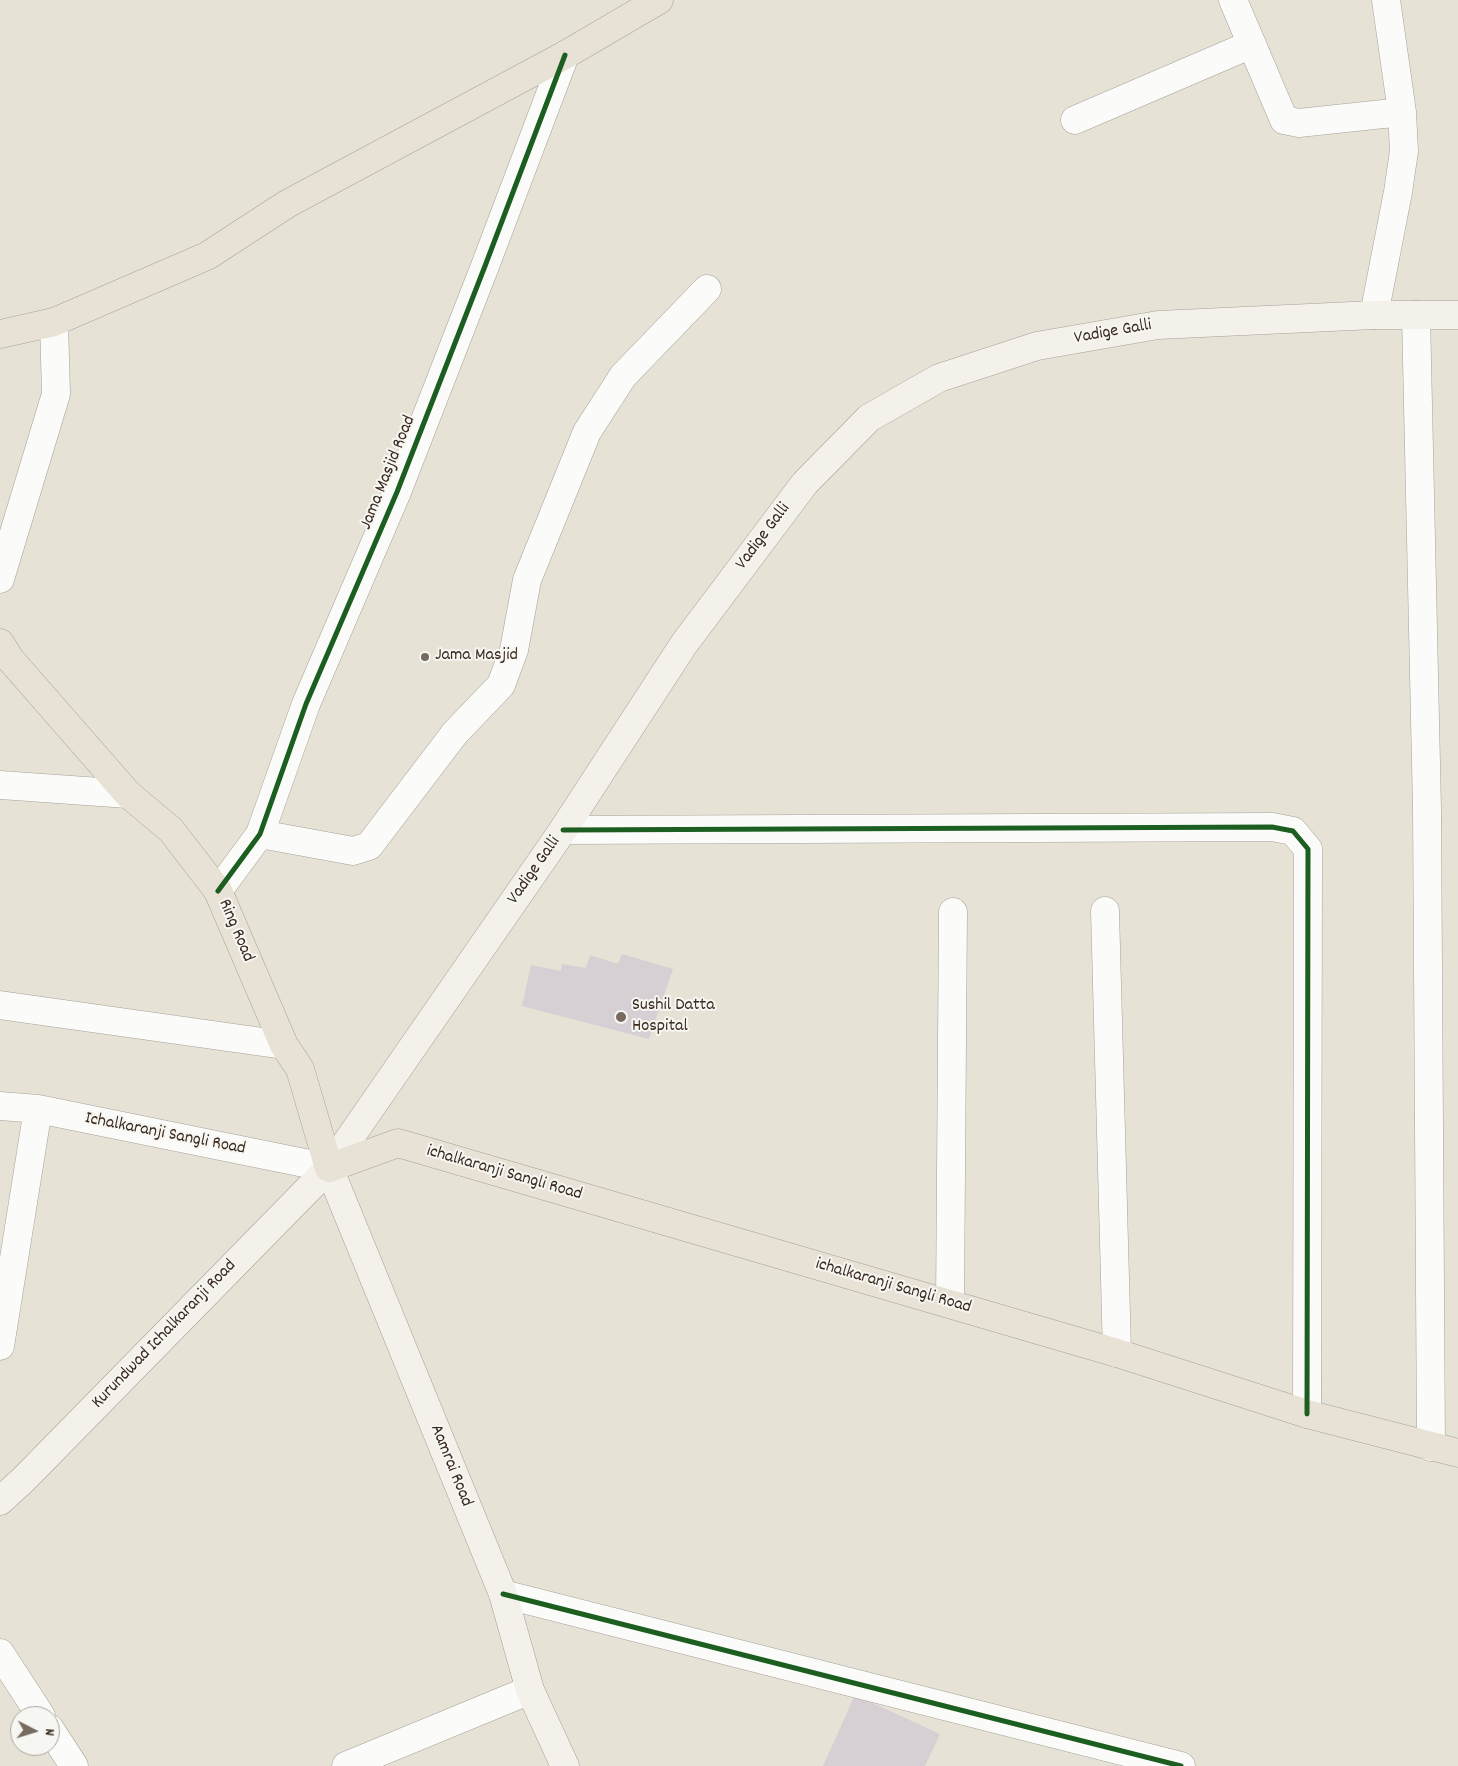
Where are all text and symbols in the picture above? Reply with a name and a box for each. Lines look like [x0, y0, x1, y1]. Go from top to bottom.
street label: Vadige Galli [1073, 316, 1153, 350]
street label: Jama Masjid Road [356, 413, 422, 533]
street label: Vadige Galli [732, 499, 796, 575]
place label: Jama Masjid [435, 646, 518, 668]
marker: Jama Masjid [419, 651, 431, 663]
street label: Vadige Galli [504, 833, 566, 909]
street label: Ring Road [212, 896, 258, 966]
place label: Sushil Datta Hospital [632, 996, 715, 1038]
marker: Sushil Datta Hospital [614, 1010, 628, 1024]
street label: Ichalkaranji Sangli Road [83, 1109, 247, 1161]
street label: ichalkaranji Sangli Road [424, 1141, 584, 1207]
street label: ichalkaranji Sangli Road [813, 1254, 973, 1320]
street label: Kurundwad Ichalkaranji Road [88, 1256, 242, 1414]
street label: Aamrai Road [424, 1422, 476, 1510]
north arrow [10, 1706, 60, 1756]
text: N [39, 1728, 59, 1737]

